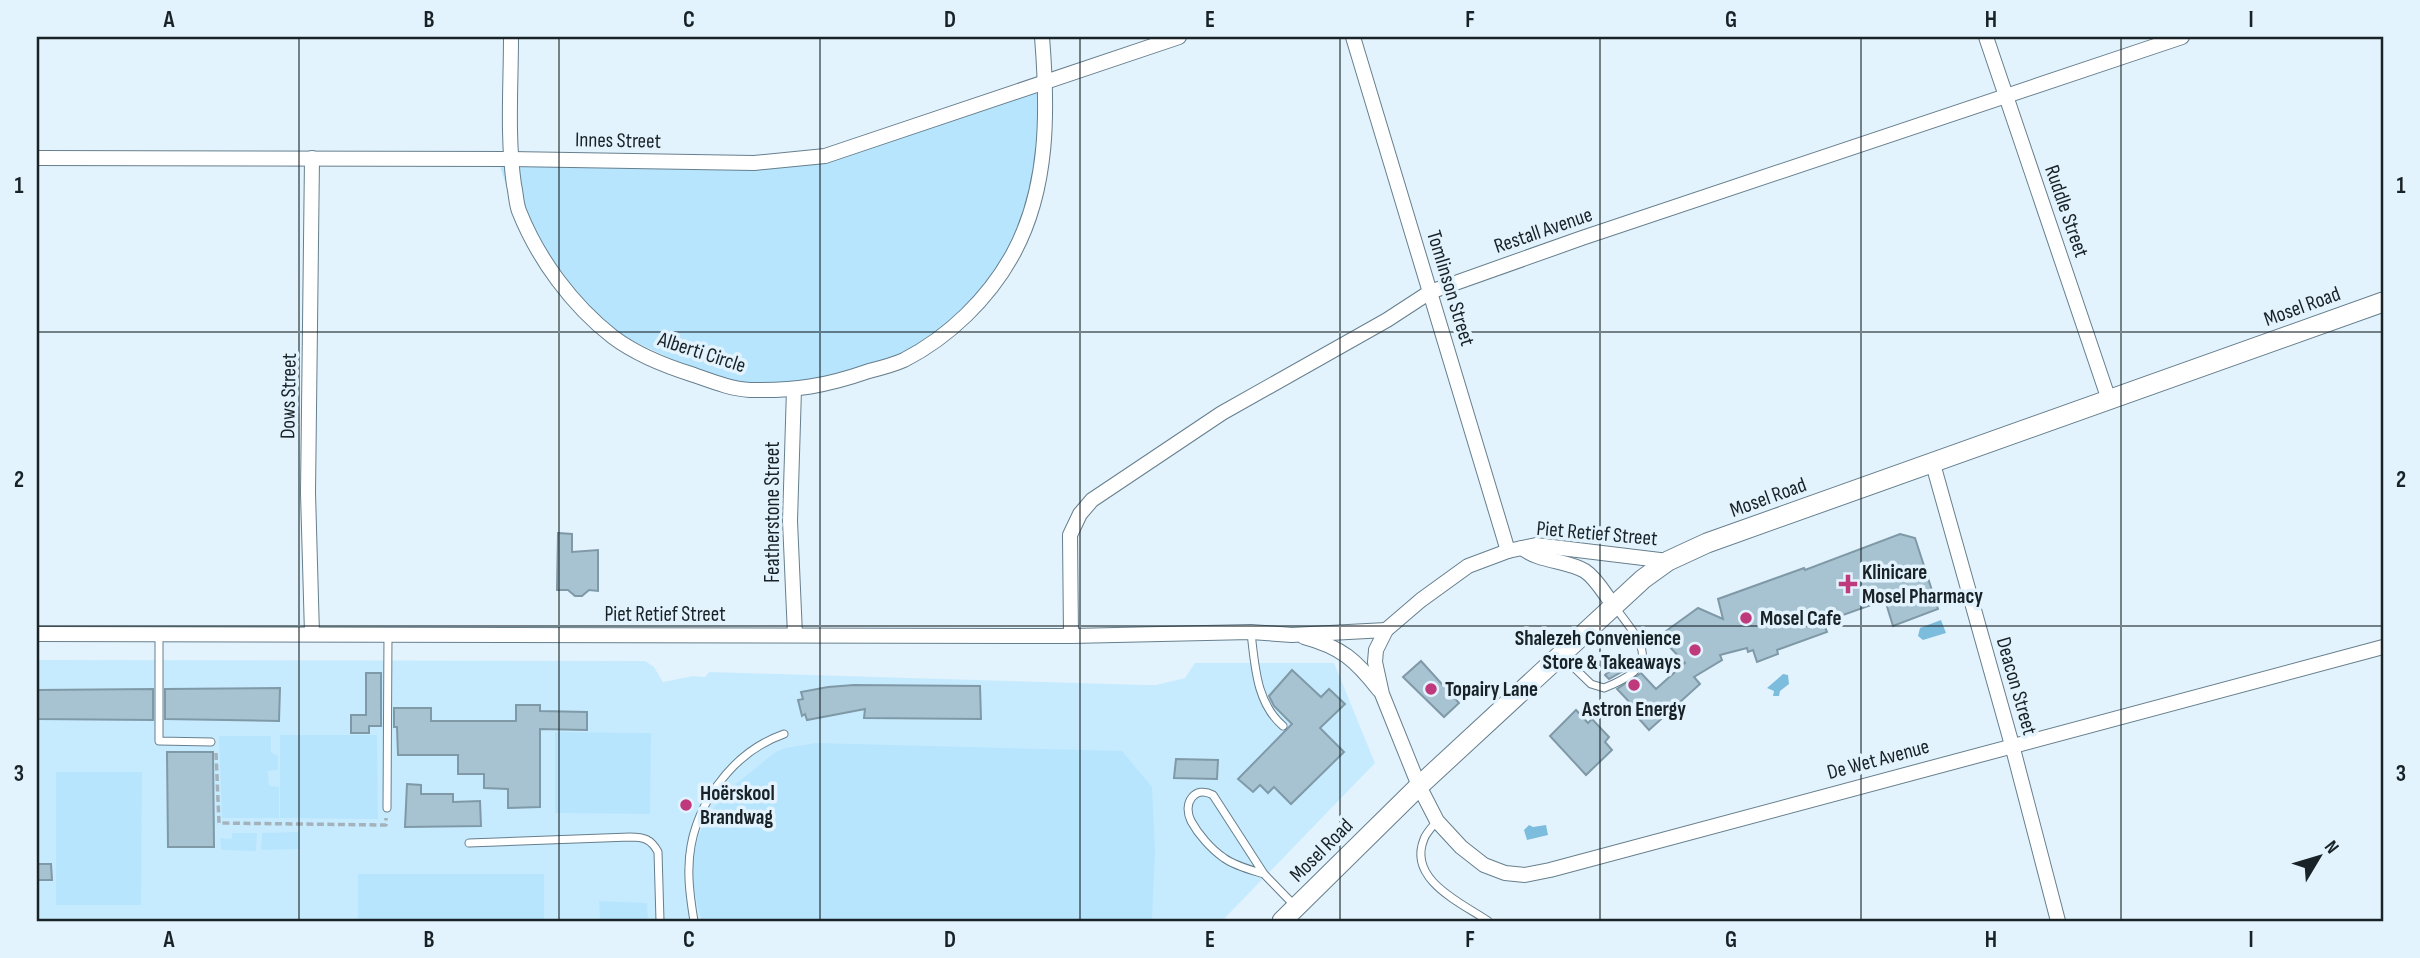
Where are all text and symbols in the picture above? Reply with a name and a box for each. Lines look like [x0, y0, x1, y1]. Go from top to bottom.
text: A [163, 6, 176, 34]
text: B [424, 6, 435, 34]
text: C [683, 6, 695, 34]
text: D [944, 6, 956, 34]
text: E [1205, 6, 1215, 34]
text: F [1465, 6, 1475, 34]
text: G [1725, 6, 1737, 34]
text: H [1985, 6, 1997, 34]
text: I [2248, 6, 2254, 34]
street label: Innes Street [575, 127, 661, 154]
street label: Ruddle Street [2039, 162, 2094, 261]
text: 1 [14, 172, 24, 200]
text: 1 [2396, 172, 2406, 200]
street label: Restall Avenue [1491, 202, 1596, 259]
street label: Tomlinson Street [1421, 227, 1480, 349]
street label: Mosel Road [2261, 281, 2344, 332]
street label: Alberti Circle [654, 326, 749, 378]
street label: Dows Street [275, 353, 302, 439]
street label: Featherstone Street [760, 441, 785, 583]
text: 2 [14, 466, 24, 494]
text: 2 [2396, 466, 2406, 494]
street label: Mosel Road [1727, 472, 1810, 523]
street label: Piet Retief Street [1535, 516, 1658, 551]
place label: Klinicare Mosel Pharmacy [1862, 560, 1983, 609]
marker: Klinicare Mosel Pharmacy [1840, 576, 1856, 592]
street label: Piet Retief Street [604, 602, 726, 627]
place label: Mosel Cafe [1760, 606, 1841, 631]
marker: Mosel Cafe [1738, 610, 1754, 626]
place label: Shalezeh Convenience Store & Takeaways [1515, 626, 1681, 675]
street label: Deacon Street [1991, 634, 2042, 738]
marker: Shalezeh Convenience Store & Takeaways [1687, 642, 1703, 658]
place label: Topairy Lane [1445, 677, 1538, 702]
marker: Astron Energy [1626, 677, 1642, 693]
marker: Topairy Lane [1423, 681, 1439, 697]
place label: Astron Energy [1581, 697, 1686, 722]
street label: De Wet Avenue [1824, 734, 1932, 785]
text: 3 [14, 760, 24, 788]
text: 3 [2396, 760, 2406, 788]
place label: Hoërskool Brandwag [700, 781, 775, 830]
marker: Hoërskool Brandwag [678, 797, 694, 813]
street label: Mosel Road [1284, 813, 1358, 887]
north arrow [2284, 822, 2354, 892]
text: N [2319, 836, 2343, 859]
text: A [163, 926, 176, 954]
text: B [424, 926, 435, 954]
text: C [683, 926, 695, 954]
text: D [944, 926, 956, 954]
text: E [1205, 926, 1215, 954]
text: F [1465, 926, 1475, 954]
text: G [1725, 926, 1737, 954]
text: H [1985, 926, 1997, 954]
text: I [2248, 926, 2254, 954]

